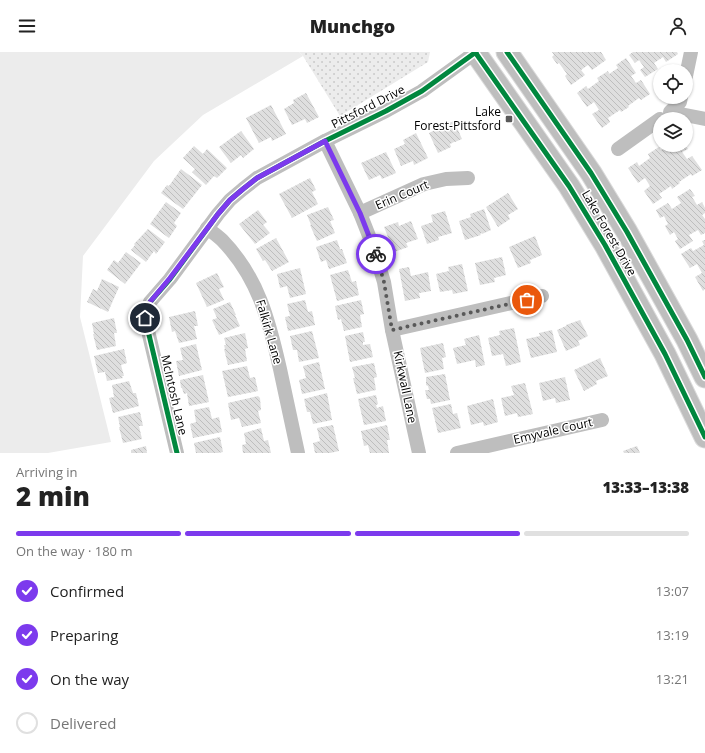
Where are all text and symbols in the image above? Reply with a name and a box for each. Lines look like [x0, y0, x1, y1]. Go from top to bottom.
text: Munchgo [310, 14, 395, 38]
icon: menu [16, 15, 38, 37]
icon: person [667, 15, 689, 37]
map controls [653, 64, 693, 152]
button: locate [653, 64, 693, 104]
street label: Pittsford Drive [328, 81, 408, 132]
place label: Lake Forest-Pittsford [414, 103, 501, 134]
button: layers [653, 112, 693, 152]
marker: Lake Forest-Pittsford [504, 114, 514, 124]
street label: Erin Court [373, 176, 431, 213]
street label: Lake Forest Drive [578, 187, 641, 279]
courier [356, 234, 396, 274]
icon: bike [365, 243, 387, 265]
pin [510, 283, 544, 317]
icon: bag [516, 289, 538, 311]
street label: Falkirk Lane [252, 298, 287, 366]
pin [128, 301, 162, 335]
icon: home [134, 307, 156, 329]
street label: Kirkwall Lane [390, 349, 422, 425]
street label: McIntosh Lane [157, 353, 192, 437]
street label: Emyvale Court [512, 413, 594, 448]
text: Arriving in [16, 463, 78, 481]
text: 13:33–13:38 [603, 477, 689, 497]
text: 2 min [16, 478, 90, 514]
text: On the way · 180 m [16, 542, 132, 560]
icon: check [16, 580, 38, 602]
text: Confirmed [50, 581, 124, 601]
text: 13:07 [656, 582, 689, 600]
icon: check [16, 624, 38, 646]
text: Preparing [50, 625, 118, 645]
text: 13:19 [656, 626, 689, 644]
icon: check [16, 668, 38, 690]
text: On the way [50, 669, 129, 689]
text: 13:21 [656, 670, 689, 688]
text: Delivered [50, 713, 117, 733]

